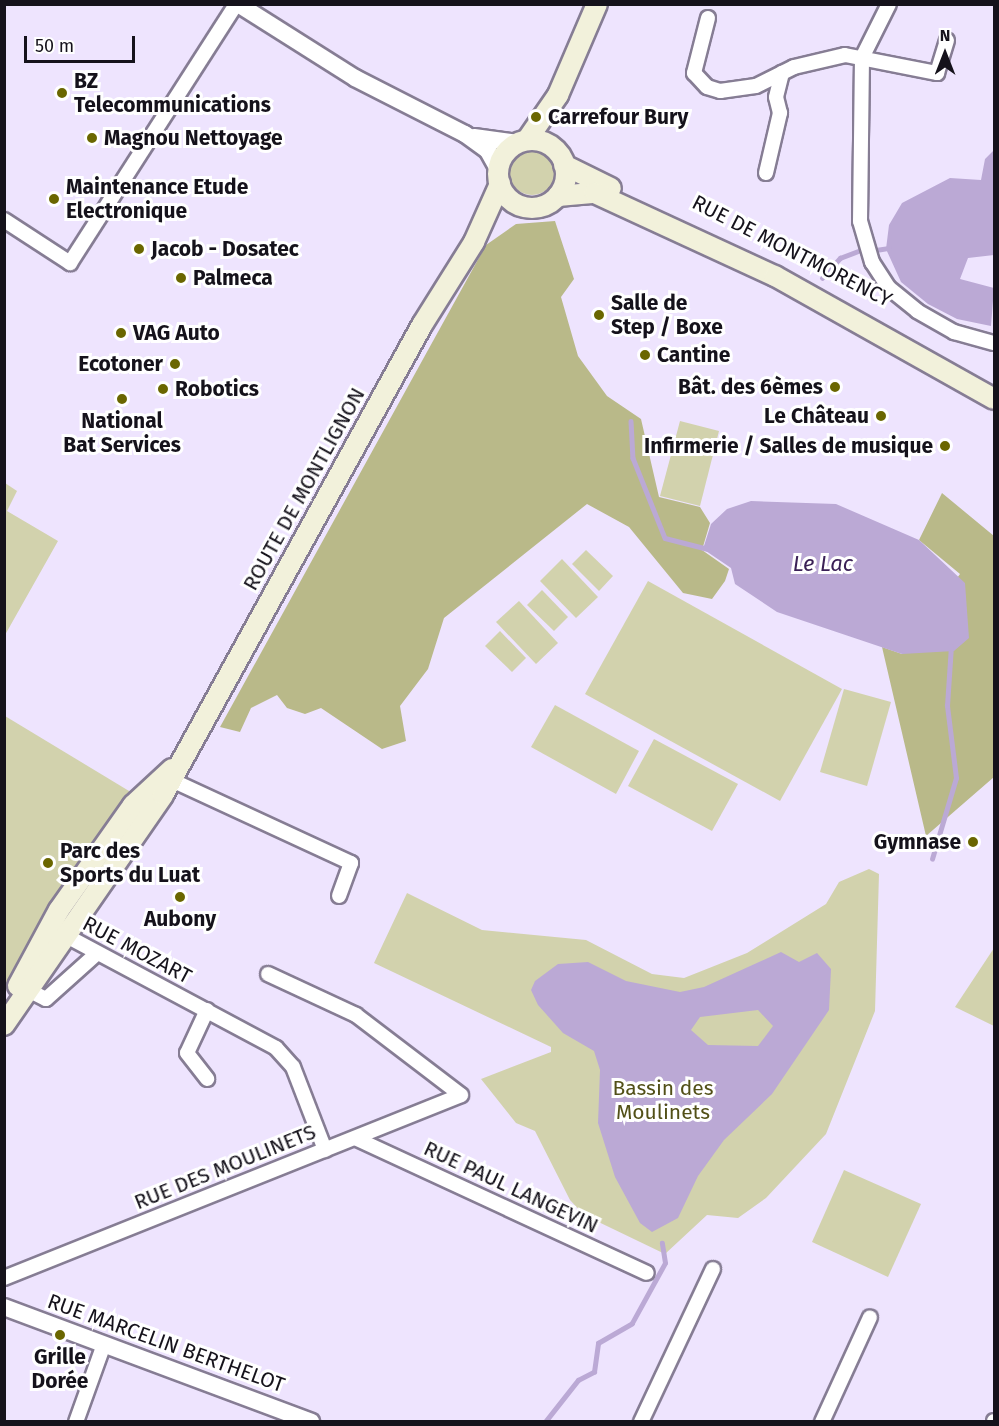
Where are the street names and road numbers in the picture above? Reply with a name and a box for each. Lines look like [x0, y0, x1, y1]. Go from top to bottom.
street label: RUE DE MONTMORENCY [688, 190, 896, 312]
street label: ROUTE DE MONTLIGNON [238, 383, 370, 595]
street label: RUE MOZART [78, 911, 196, 989]
street label: RUE DES MOULINETS [131, 1119, 319, 1215]
street label: RUE PAUL LANGEVIN [420, 1136, 602, 1238]
street label: RUE MARCELIN BERTHELOT [44, 1288, 288, 1398]

